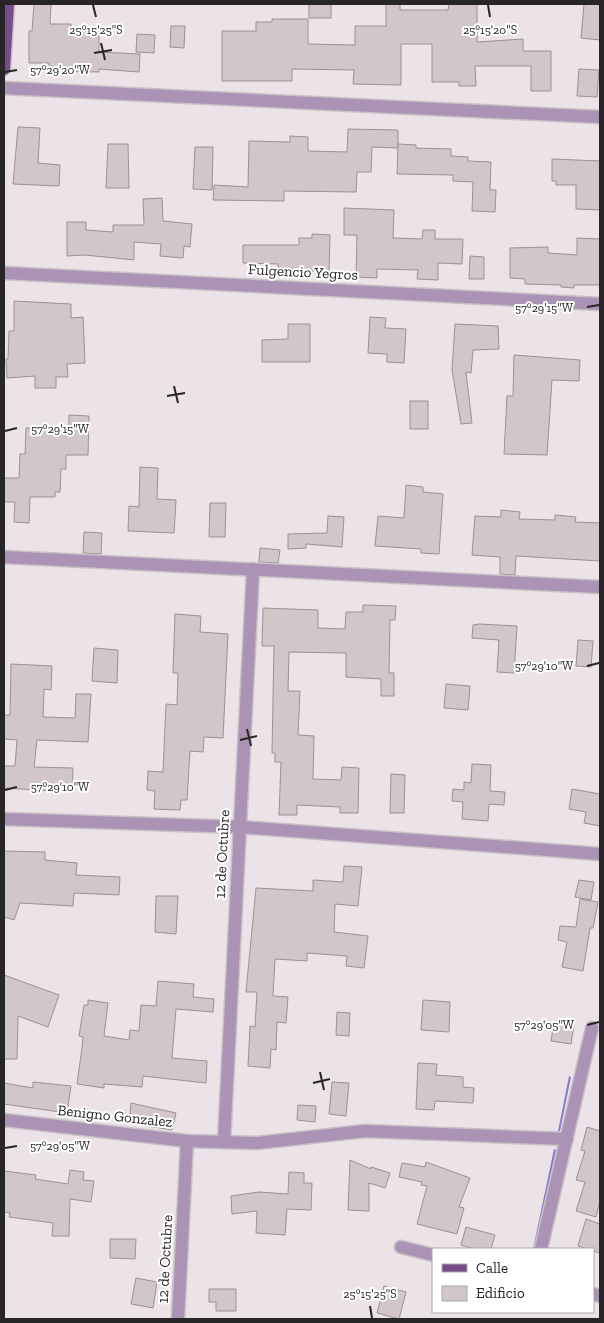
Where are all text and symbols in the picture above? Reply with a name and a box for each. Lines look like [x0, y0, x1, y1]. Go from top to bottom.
text: 25°15'25"S [69, 23, 123, 37]
text: 25°15'20"S [463, 23, 517, 37]
text: 57°29'20"W [30, 63, 91, 77]
street label: Fulgencio Yegros [247, 260, 359, 284]
text: 57°29'15"W [515, 301, 574, 315]
text: 57°29'15"W [31, 422, 90, 436]
text: 57°29'10"W [515, 659, 574, 673]
text: 57°29'10"W [31, 780, 90, 794]
street label: 12 de Octubre [211, 809, 233, 899]
text: 57°29'05"W [514, 1018, 575, 1032]
street label: Benigno Gonzalez [57, 1101, 174, 1131]
text: 57°29'05"W [30, 1139, 91, 1153]
street label: 12 de Octubre [154, 1214, 176, 1304]
legend [432, 1248, 594, 1313]
text: Calle [476, 1259, 508, 1277]
text: Edificio [476, 1284, 525, 1302]
text: 25°15'25"S [343, 1287, 397, 1301]

